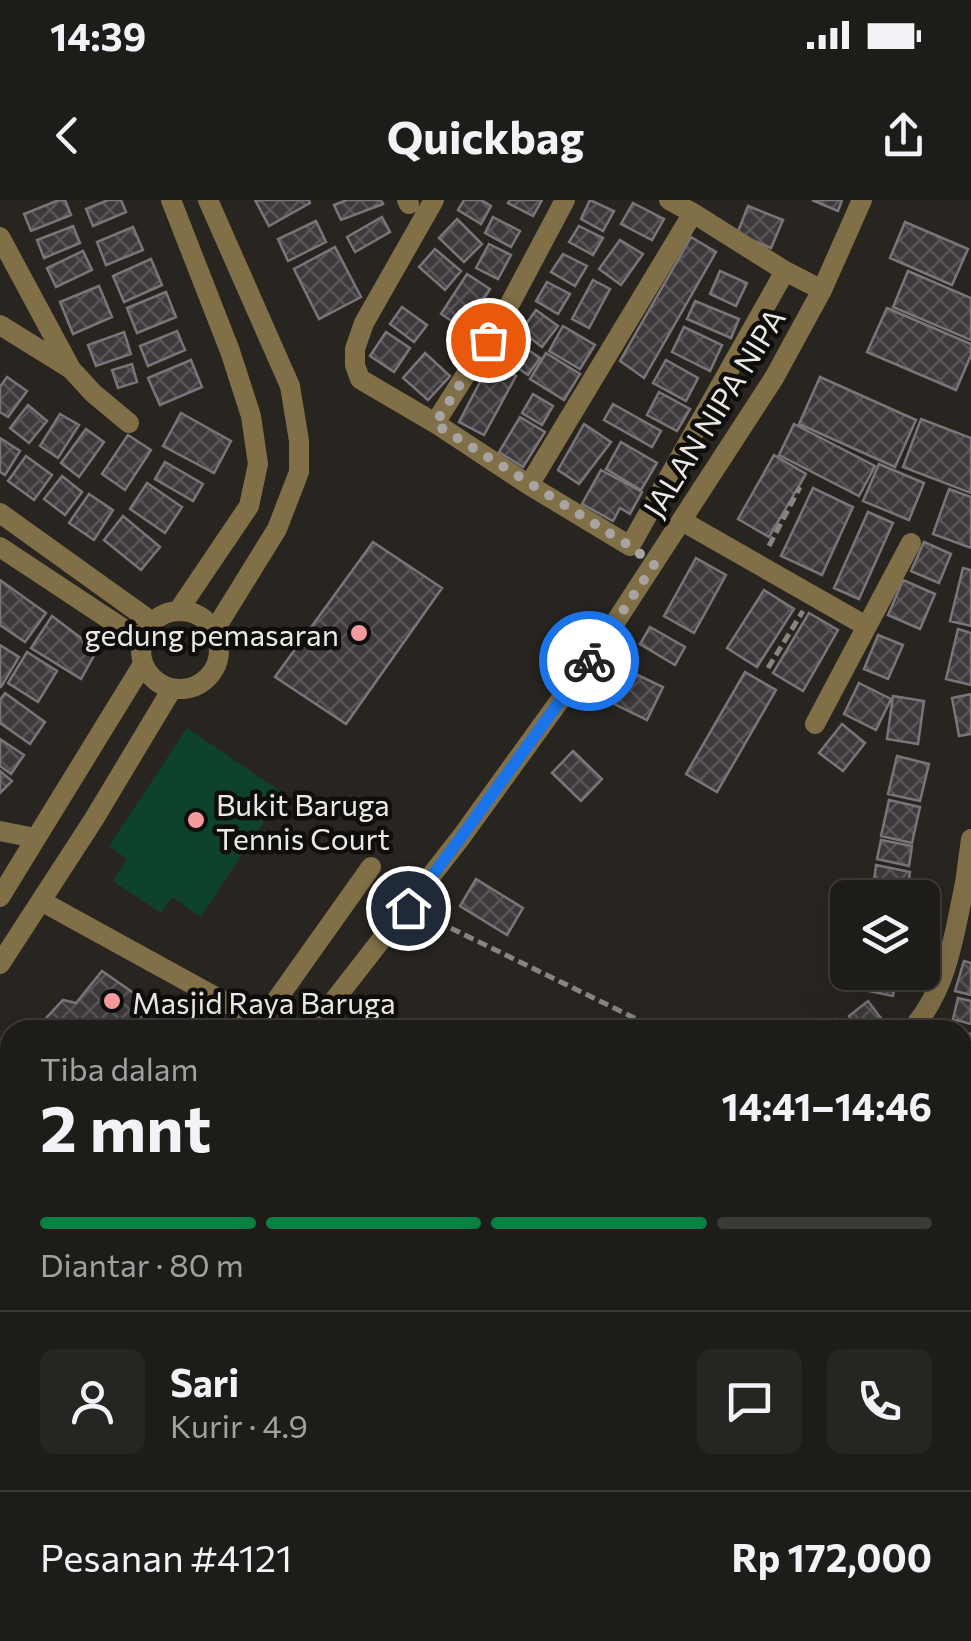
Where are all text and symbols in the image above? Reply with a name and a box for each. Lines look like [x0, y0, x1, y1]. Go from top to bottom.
text: 14:39 [50, 12, 146, 59]
icon: back [40, 108, 95, 163]
text: Quickbag [387, 108, 584, 163]
icon: share [876, 108, 931, 163]
pin [446, 298, 531, 383]
street label: JALAN NIPA NIPA [634, 301, 792, 523]
icon: bag [461, 313, 516, 368]
courier [539, 611, 639, 711]
place label: gedung pemasaran [85, 615, 339, 652]
marker: gedung pemasaran [348, 622, 370, 644]
icon: bike [562, 634, 617, 689]
place label: Bukit Baruga Tennis Court [216, 785, 390, 856]
marker: Bukit Baruga Tennis Court [185, 809, 207, 831]
pin [366, 866, 451, 951]
map controls [830, 880, 940, 990]
button: layers [830, 880, 940, 990]
icon: home [381, 881, 436, 936]
place label: Masjid Raya Baruga [132, 983, 396, 1020]
marker: Masjid Raya Baruga [101, 990, 123, 1012]
text: Tiba dalam [40, 1048, 199, 1088]
text: 14:41–14:46 [721, 1082, 932, 1129]
text: 2 mnt [40, 1086, 211, 1165]
text: Diantar · 80 m [40, 1244, 244, 1284]
button: person [40, 1349, 145, 1454]
button: chat [697, 1349, 802, 1454]
button: phone [827, 1349, 932, 1454]
text: Sari [170, 1358, 239, 1405]
text: Kurir · 4.9 [170, 1405, 308, 1445]
text: Pesanan #4121 [40, 1533, 292, 1580]
text: Rp 172,000 [732, 1533, 932, 1580]

